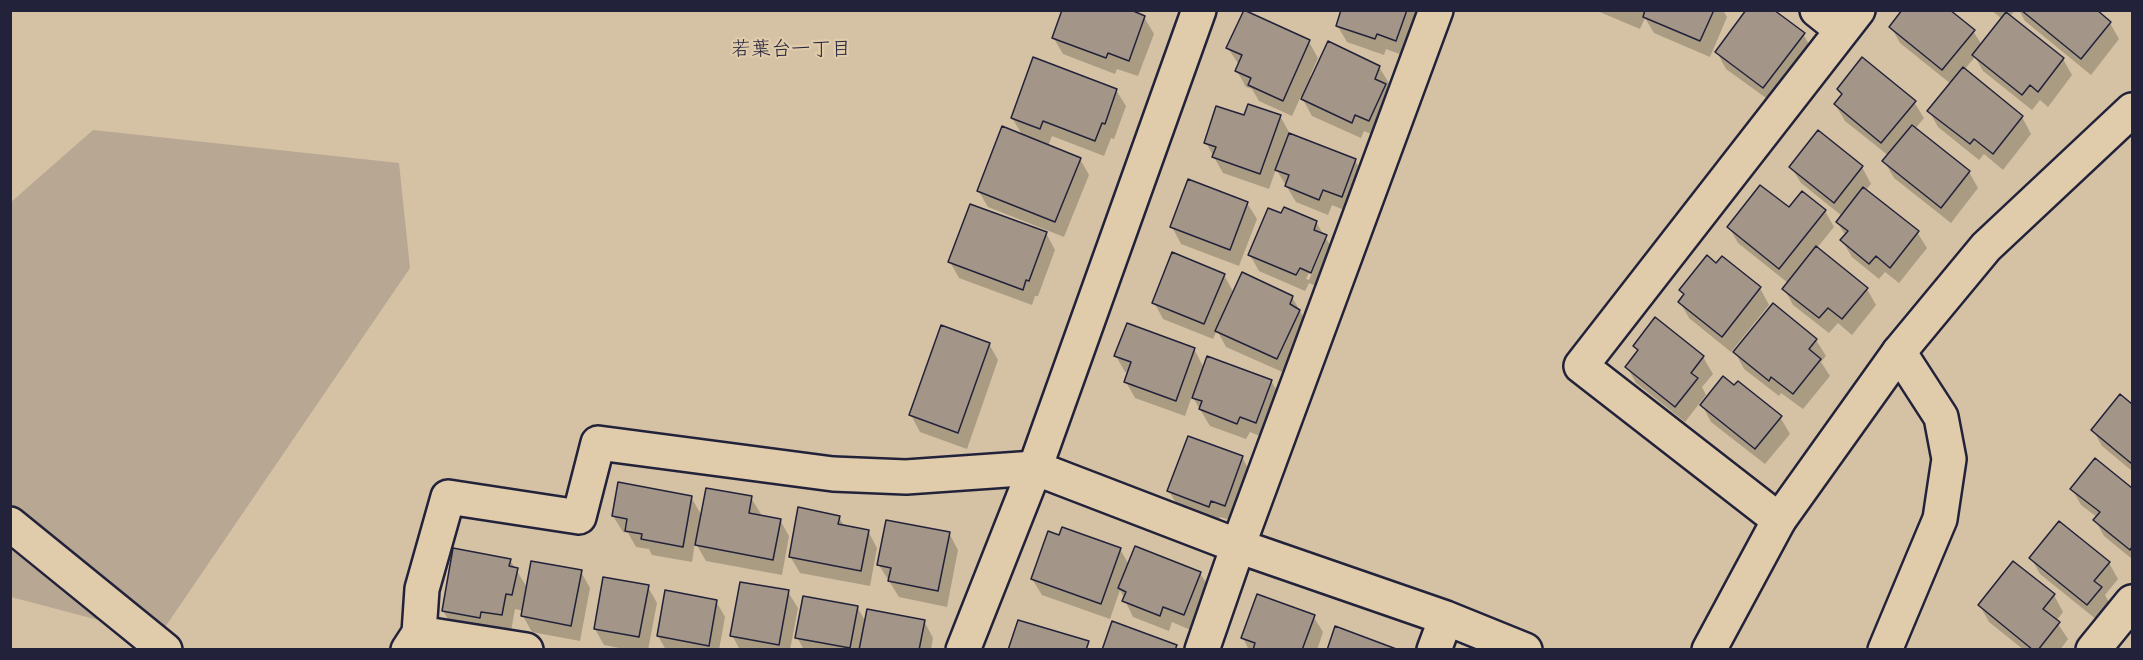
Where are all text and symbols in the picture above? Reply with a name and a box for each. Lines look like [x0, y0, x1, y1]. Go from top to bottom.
district label: 若葉台一丁目 [731, 39, 851, 63]

